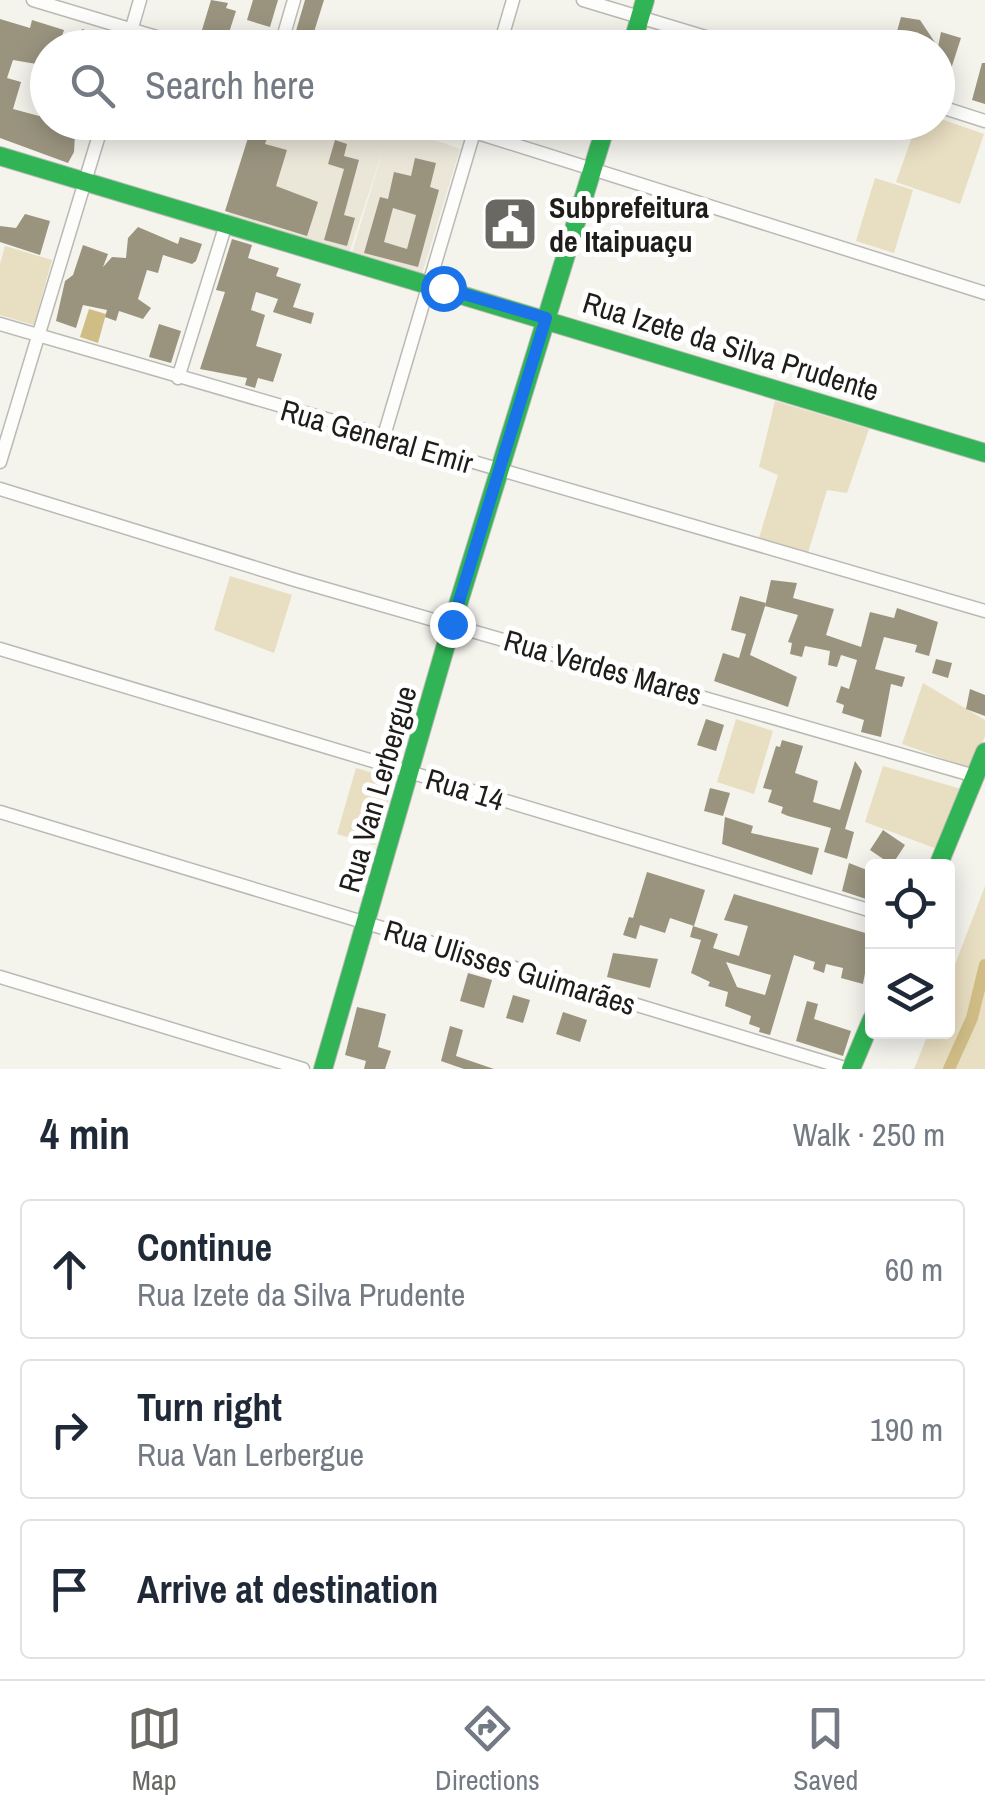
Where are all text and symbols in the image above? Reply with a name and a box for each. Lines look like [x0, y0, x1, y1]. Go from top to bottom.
search box [30, 30, 955, 140]
icon: search [65, 58, 120, 113]
text: Search here [145, 60, 315, 111]
place label: Subprefeitura de Itaipuaçu [549, 187, 709, 261]
public building icon: Subprefeitura de Itaipuaçu [480, 194, 540, 254]
route start [421, 266, 467, 312]
street label: Rua Izete da Silva Prudente [578, 282, 884, 410]
street label: Rua General Emir [276, 389, 479, 483]
route end [430, 602, 476, 648]
street label: Rua Verdes Mares [500, 620, 706, 714]
street label: Rua Van Lerbergue [328, 681, 426, 897]
street label: Rua 14 [421, 758, 509, 820]
map controls [865, 859, 955, 1039]
button: locate [865, 859, 955, 949]
street label: Rua Ulisses Guimarães [379, 910, 641, 1024]
button: layers [865, 949, 955, 1039]
text: 4 min [40, 1106, 130, 1162]
text: Walk · 250 m [793, 1113, 945, 1156]
text: Continue [137, 1222, 272, 1273]
icon: ahead [42, 1242, 97, 1297]
text: 60 m [885, 1248, 943, 1291]
text: Rua Izete da Silva Prudente [137, 1273, 465, 1316]
text: Turn right [137, 1382, 282, 1433]
icon: right [42, 1402, 97, 1457]
text: 190 m [870, 1408, 943, 1451]
text: Rua Van Lerbergue [137, 1433, 364, 1476]
icon: arrive [42, 1562, 97, 1617]
text: Arrive at destination [137, 1564, 438, 1615]
tab: Map [127, 1701, 182, 1799]
tab: Directions [435, 1701, 540, 1799]
tab: Saved [793, 1701, 858, 1799]

